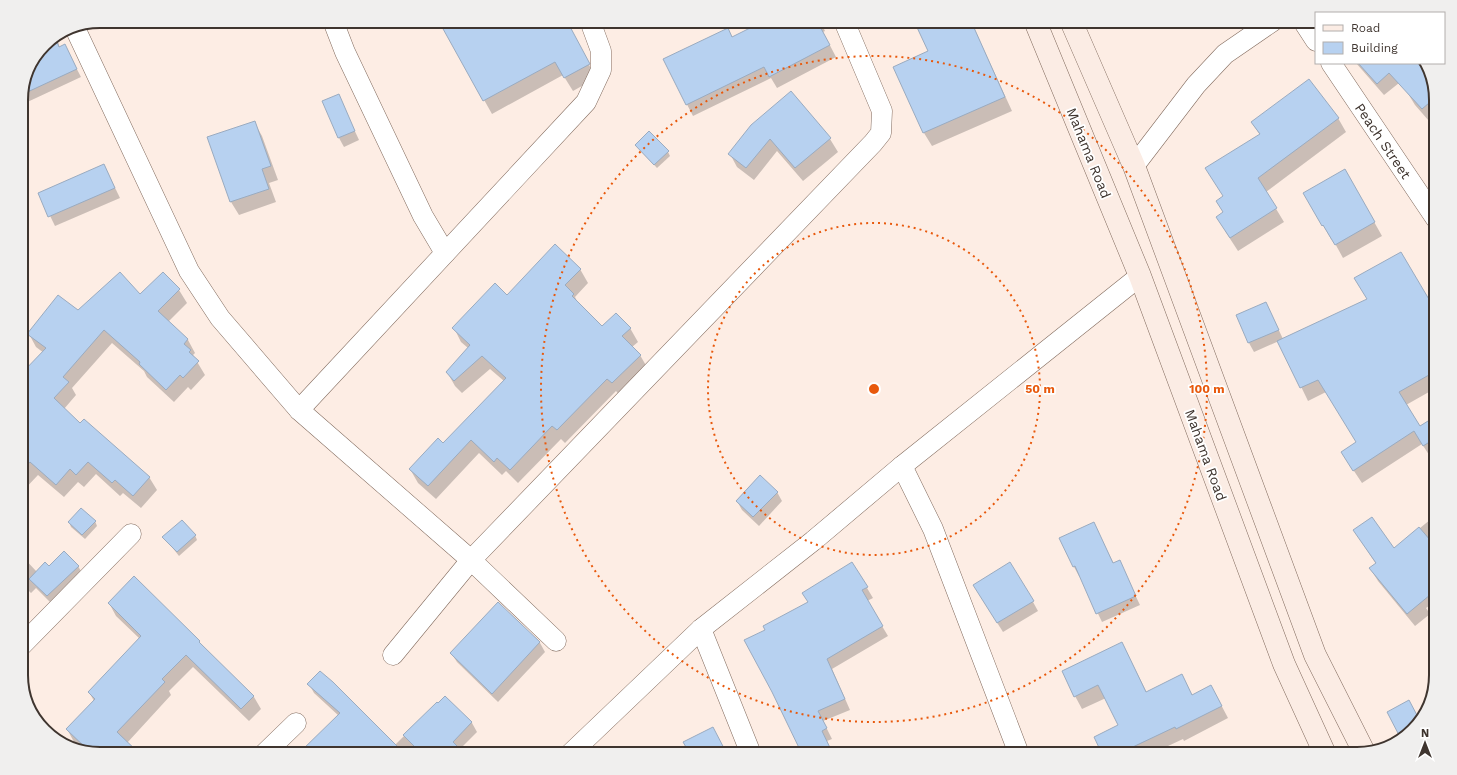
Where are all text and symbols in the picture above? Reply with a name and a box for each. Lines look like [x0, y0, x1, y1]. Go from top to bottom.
legend [1315, 12, 1445, 64]
text: Road [1351, 21, 1380, 35]
text: Building [1351, 41, 1398, 55]
street label: Peach Street [1352, 100, 1414, 182]
street label: Mahama Road [1064, 105, 1114, 201]
centre of rings [867, 382, 881, 396]
text: 50 m [1025, 382, 1055, 396]
text: 100 m [1189, 382, 1225, 396]
street label: Mahama Road [1182, 407, 1230, 503]
north arrow [1405, 723, 1445, 763]
text: N [1421, 727, 1429, 740]

